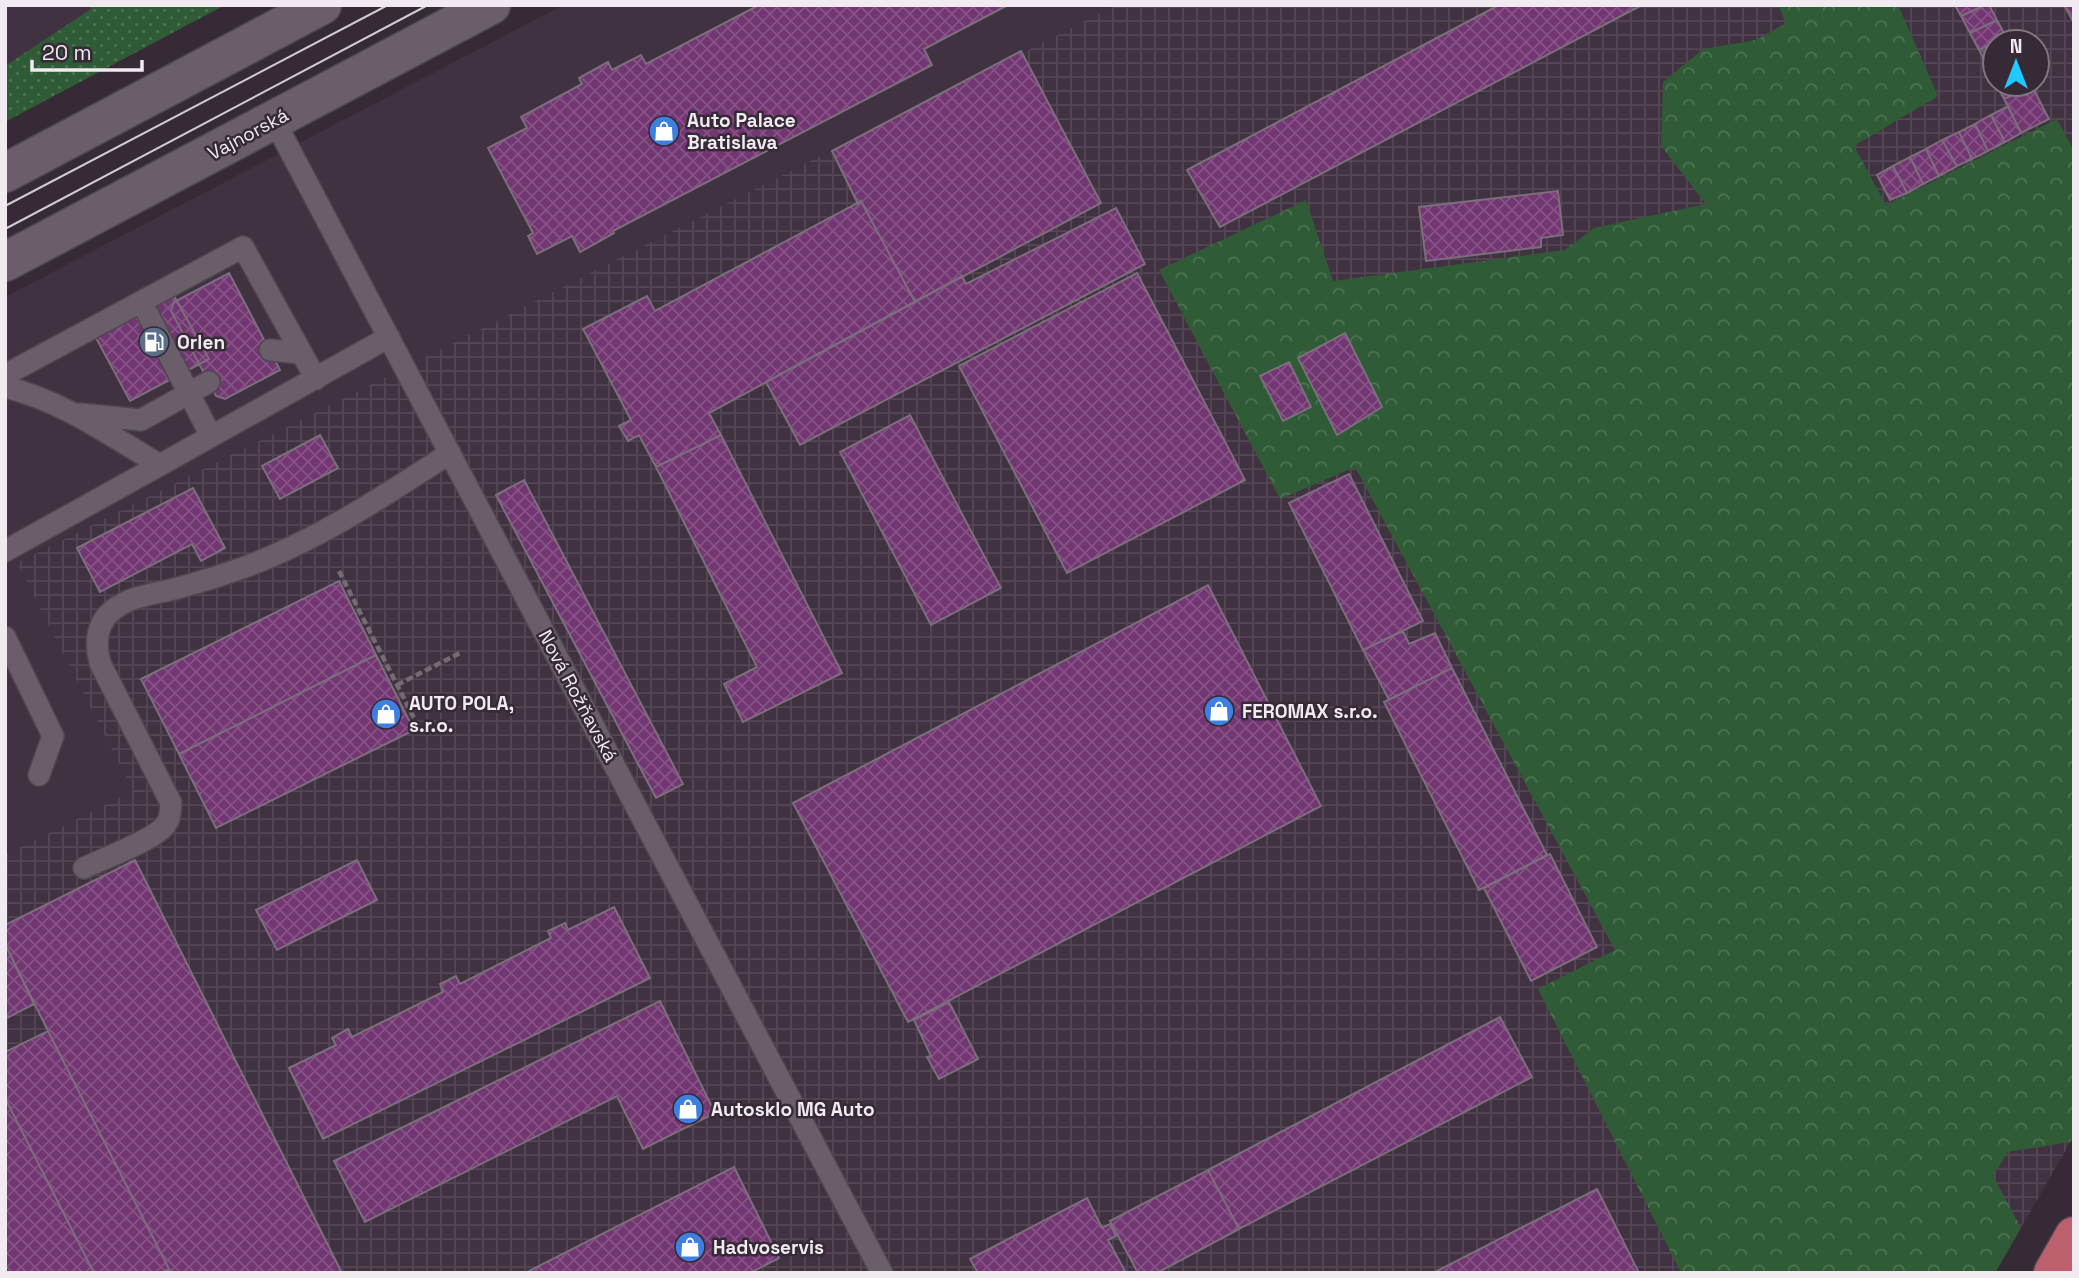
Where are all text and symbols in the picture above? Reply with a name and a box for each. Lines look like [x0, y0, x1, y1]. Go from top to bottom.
scale bar [32, 28, 142, 72]
north arrow [1981, 28, 2051, 98]
text: N [2010, 34, 2022, 59]
text: 20 m [42, 39, 92, 66]
street label: Vajnorská [203, 102, 293, 166]
place label: Auto Palace Bratislava [687, 108, 796, 155]
shop icon: Auto Palace Bratislava [647, 114, 681, 148]
fuel station icon: Orlen [137, 325, 171, 359]
place label: Orlen [177, 330, 225, 355]
street label: Nová Rožňavská [533, 626, 623, 766]
place label: AUTO POLA, s.r.o. [409, 691, 514, 738]
shop icon: FEROMAX s.r.o. [1202, 694, 1236, 728]
shop icon: AUTO POLA, s.r.o. [369, 697, 403, 731]
place label: FEROMAX s.r.o. [1242, 699, 1378, 724]
shop icon: Autosklo MG Auto [671, 1092, 705, 1126]
place label: Autosklo MG Auto [711, 1097, 875, 1122]
shop icon: Hadvoservis [673, 1230, 707, 1264]
place label: Hadvoservis [713, 1235, 824, 1260]

